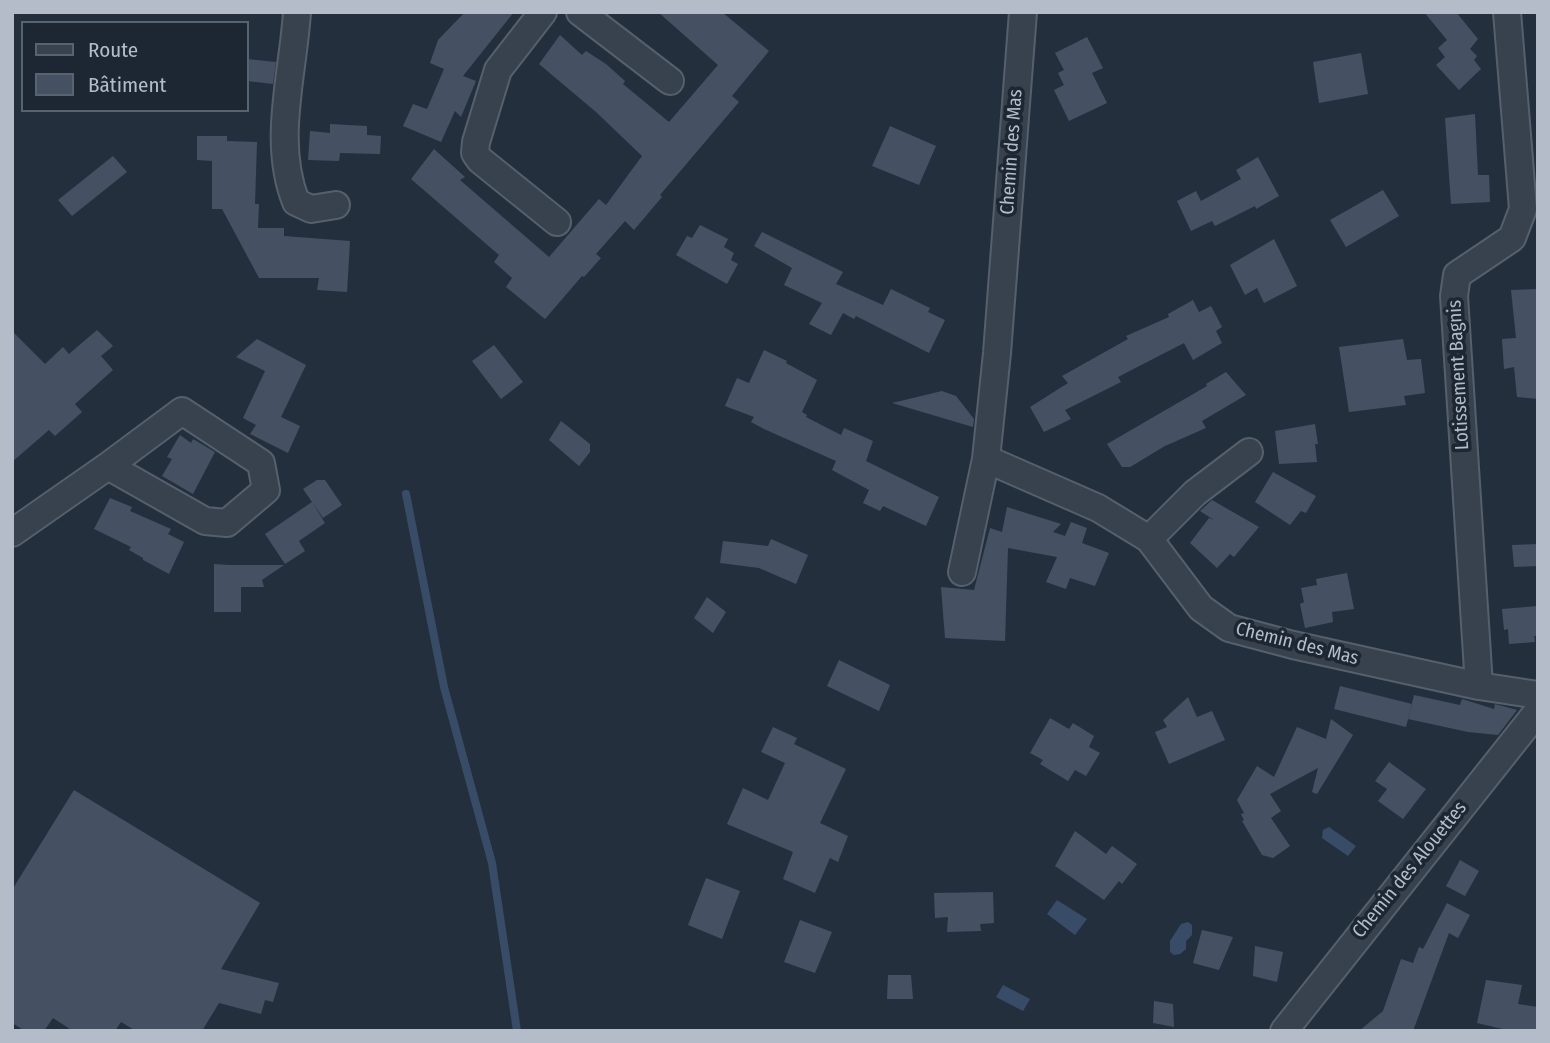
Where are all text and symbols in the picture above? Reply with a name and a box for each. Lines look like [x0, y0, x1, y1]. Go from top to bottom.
legend [21, 21, 248, 112]
text: Route [88, 37, 138, 63]
text: Bâtiment [88, 72, 166, 98]
street label: Chemin des Mas [996, 89, 1028, 215]
street label: Lotissement Bagnis [1444, 299, 1474, 451]
street label: Chemin des Mas [1233, 618, 1361, 670]
street label: Chemin des Alouettes [1348, 797, 1472, 943]

